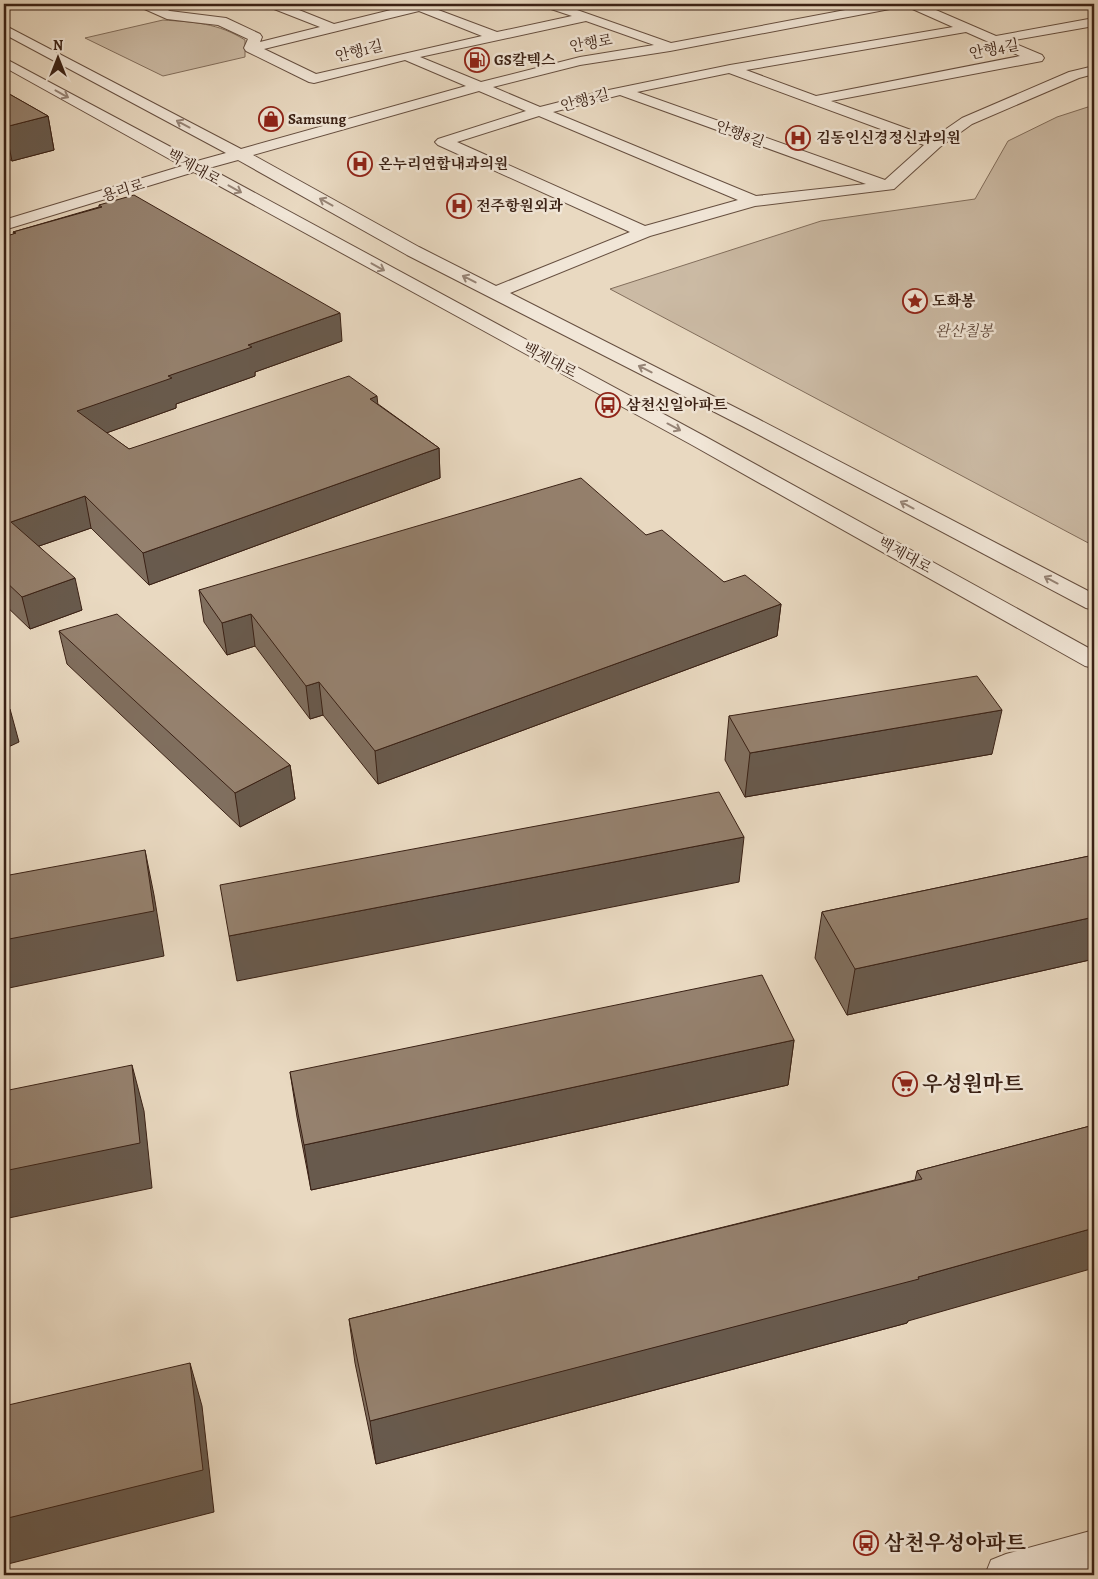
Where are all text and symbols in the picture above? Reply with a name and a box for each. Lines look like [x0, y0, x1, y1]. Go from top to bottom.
street label: 안행로 [568, 29, 615, 57]
north arrow [32, 32, 82, 82]
street label: 안행4길 [967, 34, 1021, 64]
street label: 안행1길 [333, 35, 385, 67]
text: N [53, 36, 63, 55]
fuel station icon: GS칼텍스 [464, 47, 490, 73]
place label: GS칼텍스 [494, 50, 556, 70]
street label: 안행3길 [558, 84, 612, 116]
one-way arrow [54, 89, 69, 99]
shop icon: Samsung [258, 106, 284, 132]
place label: Samsung [288, 109, 346, 129]
street label: 안행8길 [713, 116, 767, 152]
one-way arrow [176, 119, 191, 128]
hospital icon: 김동인신경정신과의원 [785, 125, 811, 151]
place label: 김동인신경정신과의원 [816, 128, 961, 148]
street label: 백제대로 [164, 144, 225, 190]
hospital icon: 온누리연합내과의원 [347, 151, 373, 177]
place label: 온누리연합내과의원 [378, 154, 508, 174]
street label: 용리로 [99, 174, 147, 206]
one-way arrow [227, 184, 242, 194]
hospital icon: 전주항원외과 [446, 193, 472, 219]
place label: 전주항원외과 [476, 196, 563, 216]
one-way arrow [318, 197, 333, 207]
one-way arrow [370, 262, 385, 272]
one-way arrow [461, 274, 476, 284]
place icon: 도화봉 [902, 288, 928, 314]
place label: 도화봉 [932, 291, 976, 311]
park label: 완산칠봉 [935, 321, 994, 341]
street label: 백제대로 [520, 338, 581, 383]
one-way arrow [637, 364, 652, 374]
bus stop icon: 삼천신일아파트 [595, 392, 621, 418]
place label: 삼천신일아파트 [626, 395, 728, 415]
one-way arrow [667, 423, 681, 433]
one-way arrow [900, 500, 915, 509]
street label: 백제대로 [875, 532, 936, 578]
one-way arrow [1044, 575, 1059, 584]
place label: 우성원마트 [922, 1070, 1023, 1098]
supermarket icon: 우성원마트 [892, 1071, 918, 1097]
place label: 삼천우성아파트 [884, 1529, 1026, 1557]
bus stop icon: 삼천우성아파트 [853, 1530, 879, 1556]

